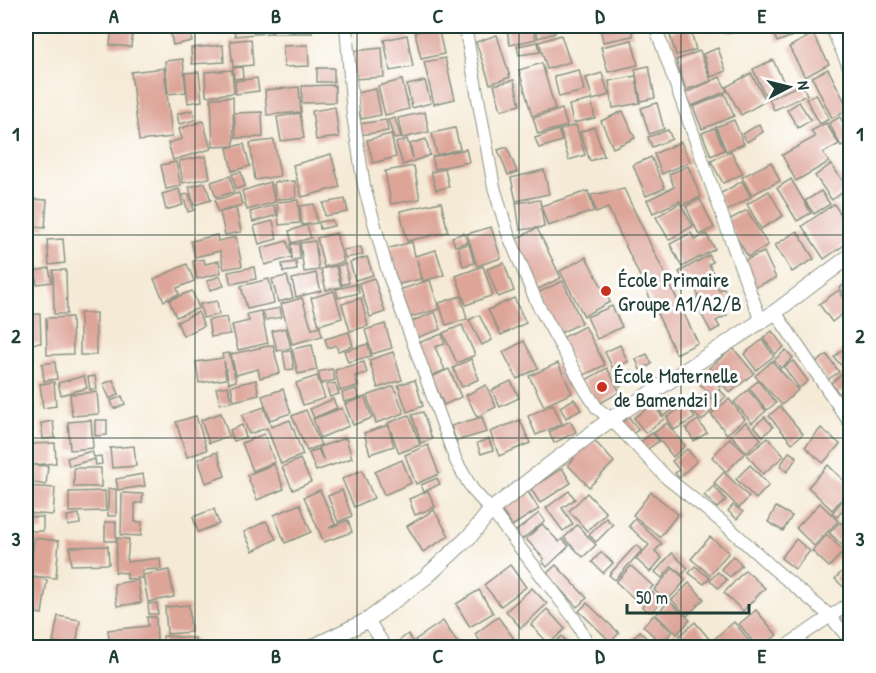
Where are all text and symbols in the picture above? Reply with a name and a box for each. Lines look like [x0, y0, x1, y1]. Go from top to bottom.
text: A [109, 2, 119, 29]
text: B [271, 2, 281, 29]
text: C [433, 2, 444, 29]
text: D [595, 2, 605, 29]
text: E [758, 2, 767, 29]
north arrow [759, 57, 819, 117]
text: N [792, 80, 815, 91]
text: 1 [12, 120, 20, 147]
text: 1 [856, 120, 864, 147]
place label: École Primaire Groupe A1/A2/B [618, 265, 742, 318]
marker: École Primaire Groupe A1/A2/B [599, 284, 613, 298]
text: 2 [11, 322, 21, 349]
text: 2 [855, 322, 865, 349]
place label: École Maternelle de Bamendzi I [614, 361, 738, 414]
marker: École Maternelle de Bamendzi I [595, 380, 609, 394]
text: 3 [12, 525, 21, 552]
text: 3 [856, 525, 865, 552]
scale bar [627, 577, 748, 615]
text: 50 m [636, 585, 668, 610]
text: A [109, 642, 119, 669]
text: B [271, 642, 281, 669]
text: C [433, 642, 444, 669]
text: D [595, 642, 605, 669]
text: E [758, 642, 767, 669]

